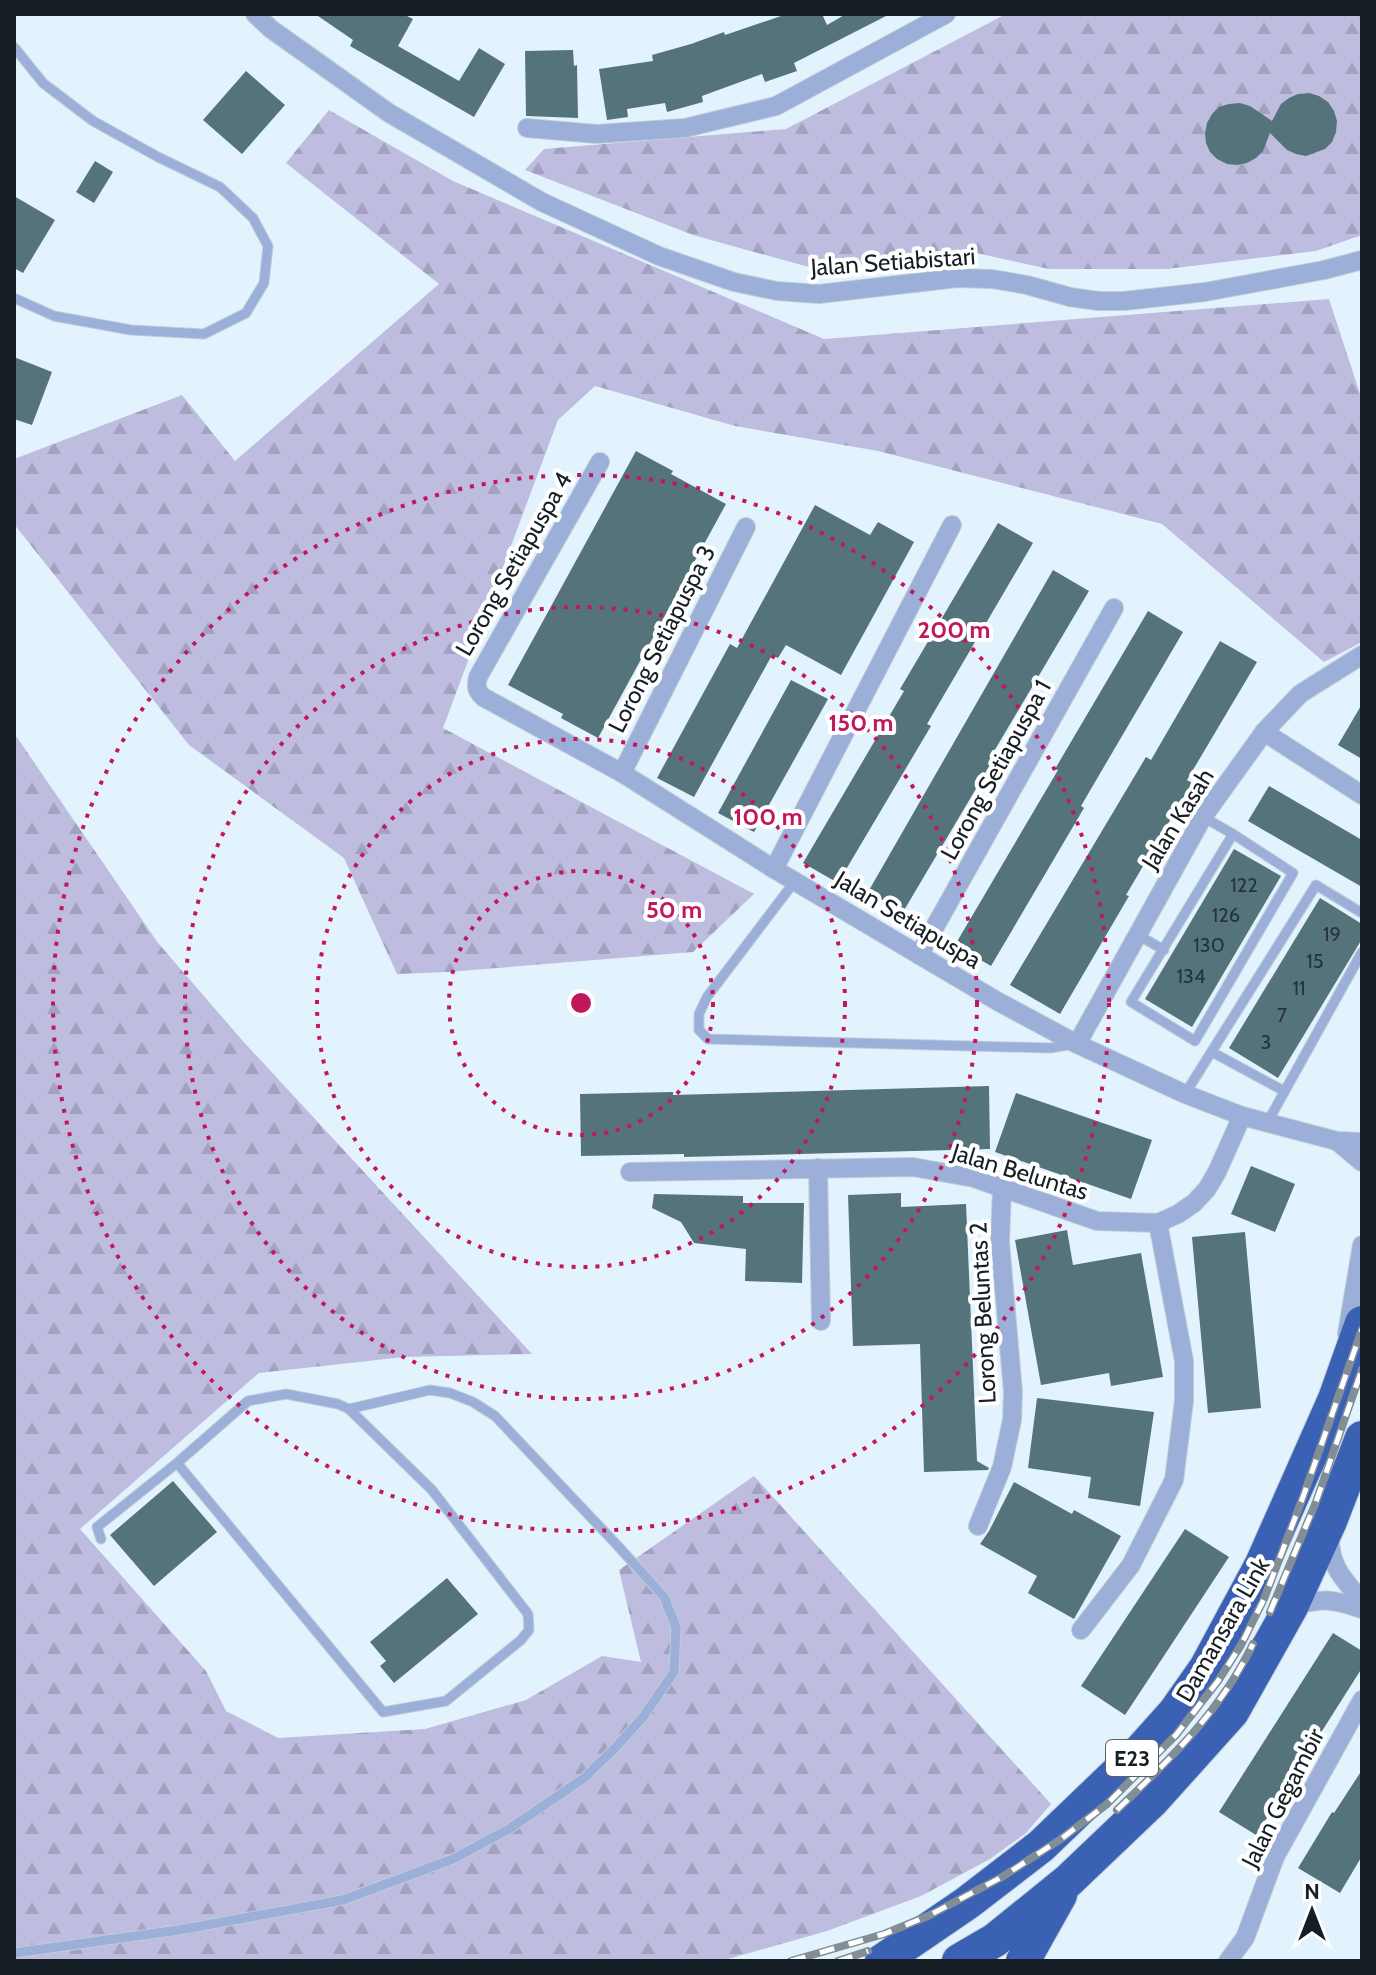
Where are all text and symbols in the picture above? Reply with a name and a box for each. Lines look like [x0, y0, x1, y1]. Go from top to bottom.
street label: Jalan Setiabistari [809, 241, 976, 282]
street label: Lorong Setiapuspa 4 [449, 467, 578, 661]
street label: Lorong Setiapuspa 3 [602, 540, 721, 737]
text: 200 m [918, 615, 990, 644]
street label: Lorong Setiapuspa 1 [934, 675, 1057, 865]
text: 150 m [829, 708, 893, 737]
street label: Jalan Kasah [1135, 763, 1220, 875]
text: 100 m [733, 802, 803, 831]
street label: Jalan Setiapuspa [829, 864, 987, 975]
house number: 122 [1230, 873, 1258, 897]
text: 50 m [646, 895, 702, 924]
house number: 126 [1212, 903, 1240, 927]
house number: 19 [1323, 922, 1341, 946]
house number: 130 [1193, 933, 1225, 957]
house number: 15 [1306, 949, 1324, 973]
house number: 134 [1177, 964, 1206, 988]
house number: 11 [1292, 976, 1306, 1000]
centre of rings [567, 989, 595, 1017]
house number: 7 [1277, 1003, 1287, 1027]
house number: 3 [1261, 1030, 1271, 1054]
street label: Jalan Beluntas [948, 1137, 1092, 1206]
street label: Lorong Beluntas 2 [963, 1221, 1002, 1405]
street label: Damansara Link [1170, 1552, 1276, 1707]
street label: Jalan Gegambir [1235, 1723, 1330, 1873]
road number: E23 [1106, 1740, 1158, 1776]
north arrow [1272, 1871, 1352, 1951]
text: N [1304, 1878, 1320, 1905]

